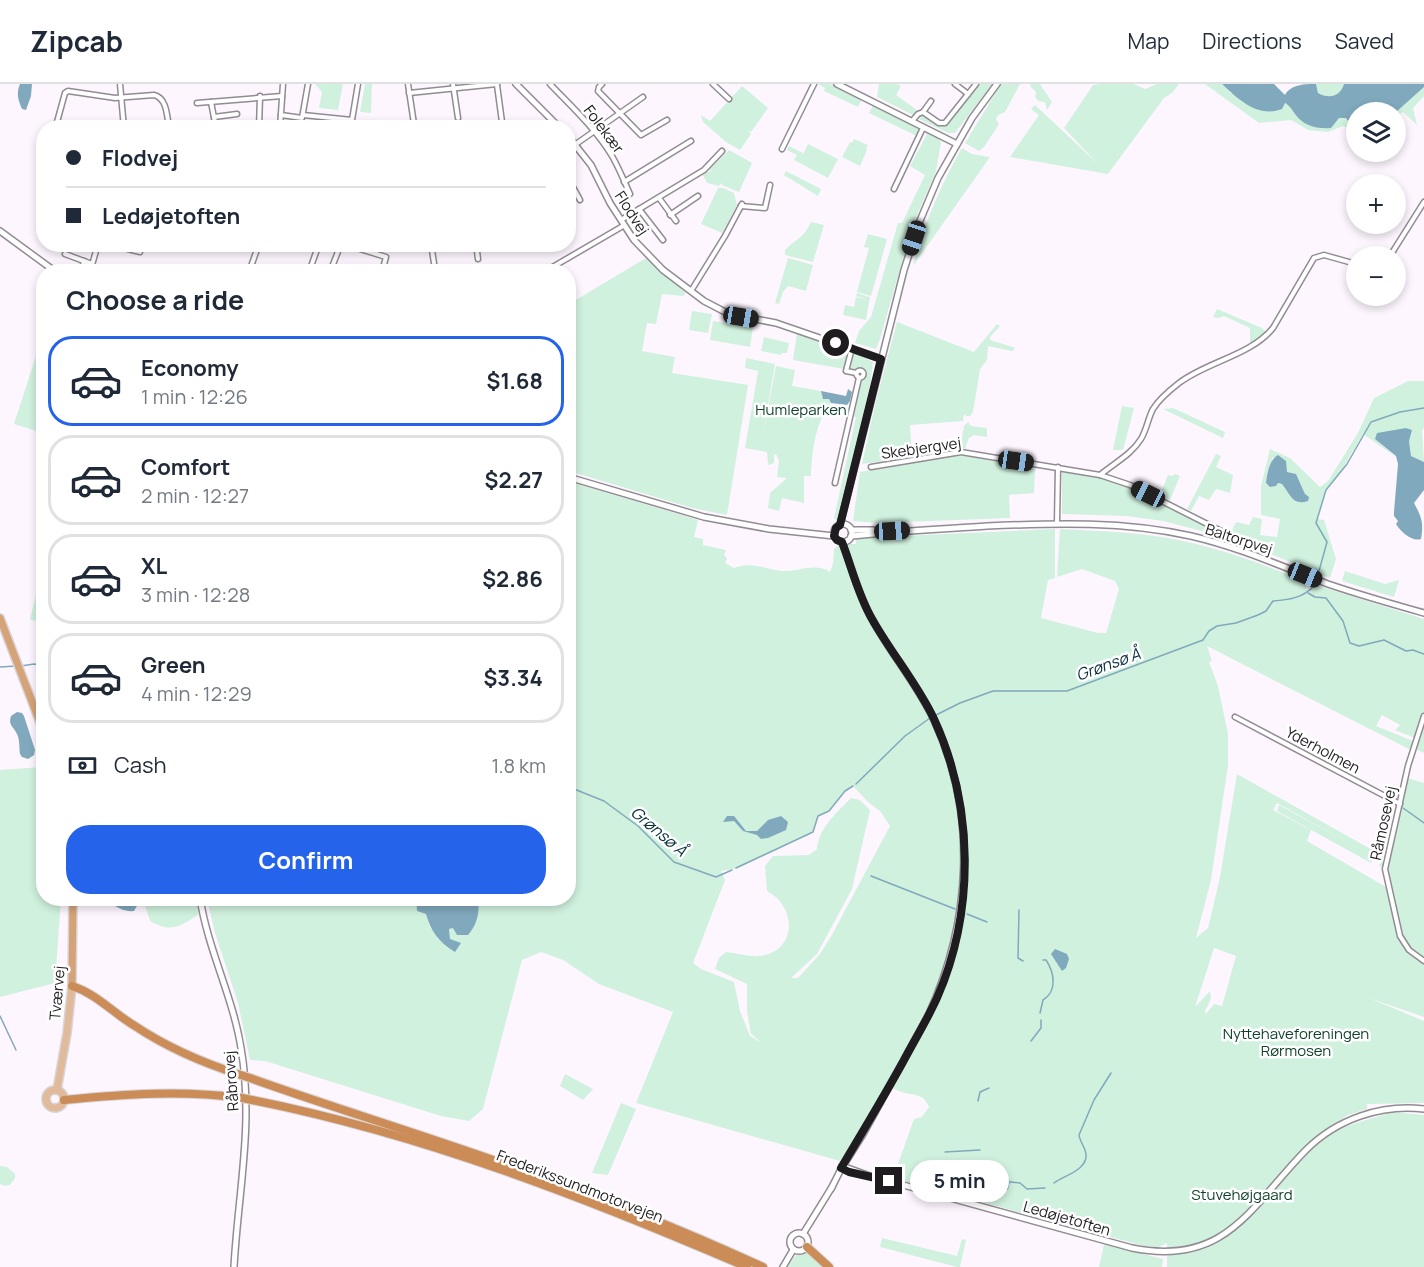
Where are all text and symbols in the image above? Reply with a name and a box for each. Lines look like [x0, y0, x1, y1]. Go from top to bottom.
text: Zipcab [30, 22, 123, 60]
text: Map [1128, 27, 1169, 55]
text: Directions [1202, 27, 1302, 55]
text: Saved [1335, 27, 1394, 55]
street label: Folekær [579, 101, 629, 158]
map controls [1346, 102, 1406, 306]
button: layers [1346, 102, 1406, 162]
text: Flodvej [102, 143, 178, 173]
button: + [1346, 174, 1406, 234]
street label: Flodvej [610, 187, 654, 239]
text: Ledøjetoften [102, 201, 240, 231]
car [900, 218, 928, 258]
button: − [1346, 246, 1406, 306]
text: Choose a ride [66, 281, 244, 318]
car [722, 305, 760, 329]
route start [822, 329, 849, 356]
text: Economy [141, 353, 239, 383]
icon: car [69, 354, 123, 408]
text: $1.68 [487, 366, 543, 396]
text: 1 min · 12:26 [141, 383, 248, 410]
park label: Humleparken [755, 399, 847, 420]
street label: Skebjergvej [880, 432, 962, 464]
car [997, 450, 1035, 472]
text: Comfort [141, 452, 230, 482]
icon: car [69, 453, 123, 507]
text: $2.27 [485, 465, 543, 495]
car [1128, 478, 1168, 510]
text: 2 min · 12:27 [141, 482, 249, 509]
street label: Baltorpvej [1203, 518, 1275, 560]
car [874, 521, 910, 541]
text: XL [141, 551, 167, 581]
icon: car [69, 552, 123, 606]
car [1285, 560, 1325, 590]
text: $2.86 [482, 564, 543, 594]
text: 3 min · 12:28 [141, 581, 250, 608]
water label: Grønsø Å [1073, 642, 1144, 686]
text: Green [141, 650, 206, 680]
icon: car [69, 651, 123, 705]
text: $3.34 [484, 663, 543, 693]
text: 4 min · 12:29 [141, 680, 252, 707]
street label: Yderholmen [1282, 722, 1364, 778]
icon: cash [66, 749, 99, 782]
text: Cash [114, 750, 167, 780]
text: 1.8 km [491, 752, 546, 779]
street label: Råmosevej [1365, 784, 1401, 862]
water label: Grønsø Å [626, 801, 692, 862]
button: Confirm [66, 825, 546, 894]
street label: Tværvej [44, 965, 70, 1021]
park label: Nyttehaveforeningen Rørmosen [1223, 1023, 1369, 1061]
street label: Råbrovej [218, 1050, 244, 1112]
street label: Frederikssundmotorvejen [494, 1145, 666, 1227]
callout: 5 min [910, 1160, 1009, 1202]
route end [875, 1167, 902, 1194]
text: 5 min [934, 1167, 985, 1194]
park label: Stuvehøjgaard [1191, 1184, 1293, 1205]
street label: Ledøjetoften [1021, 1196, 1113, 1240]

